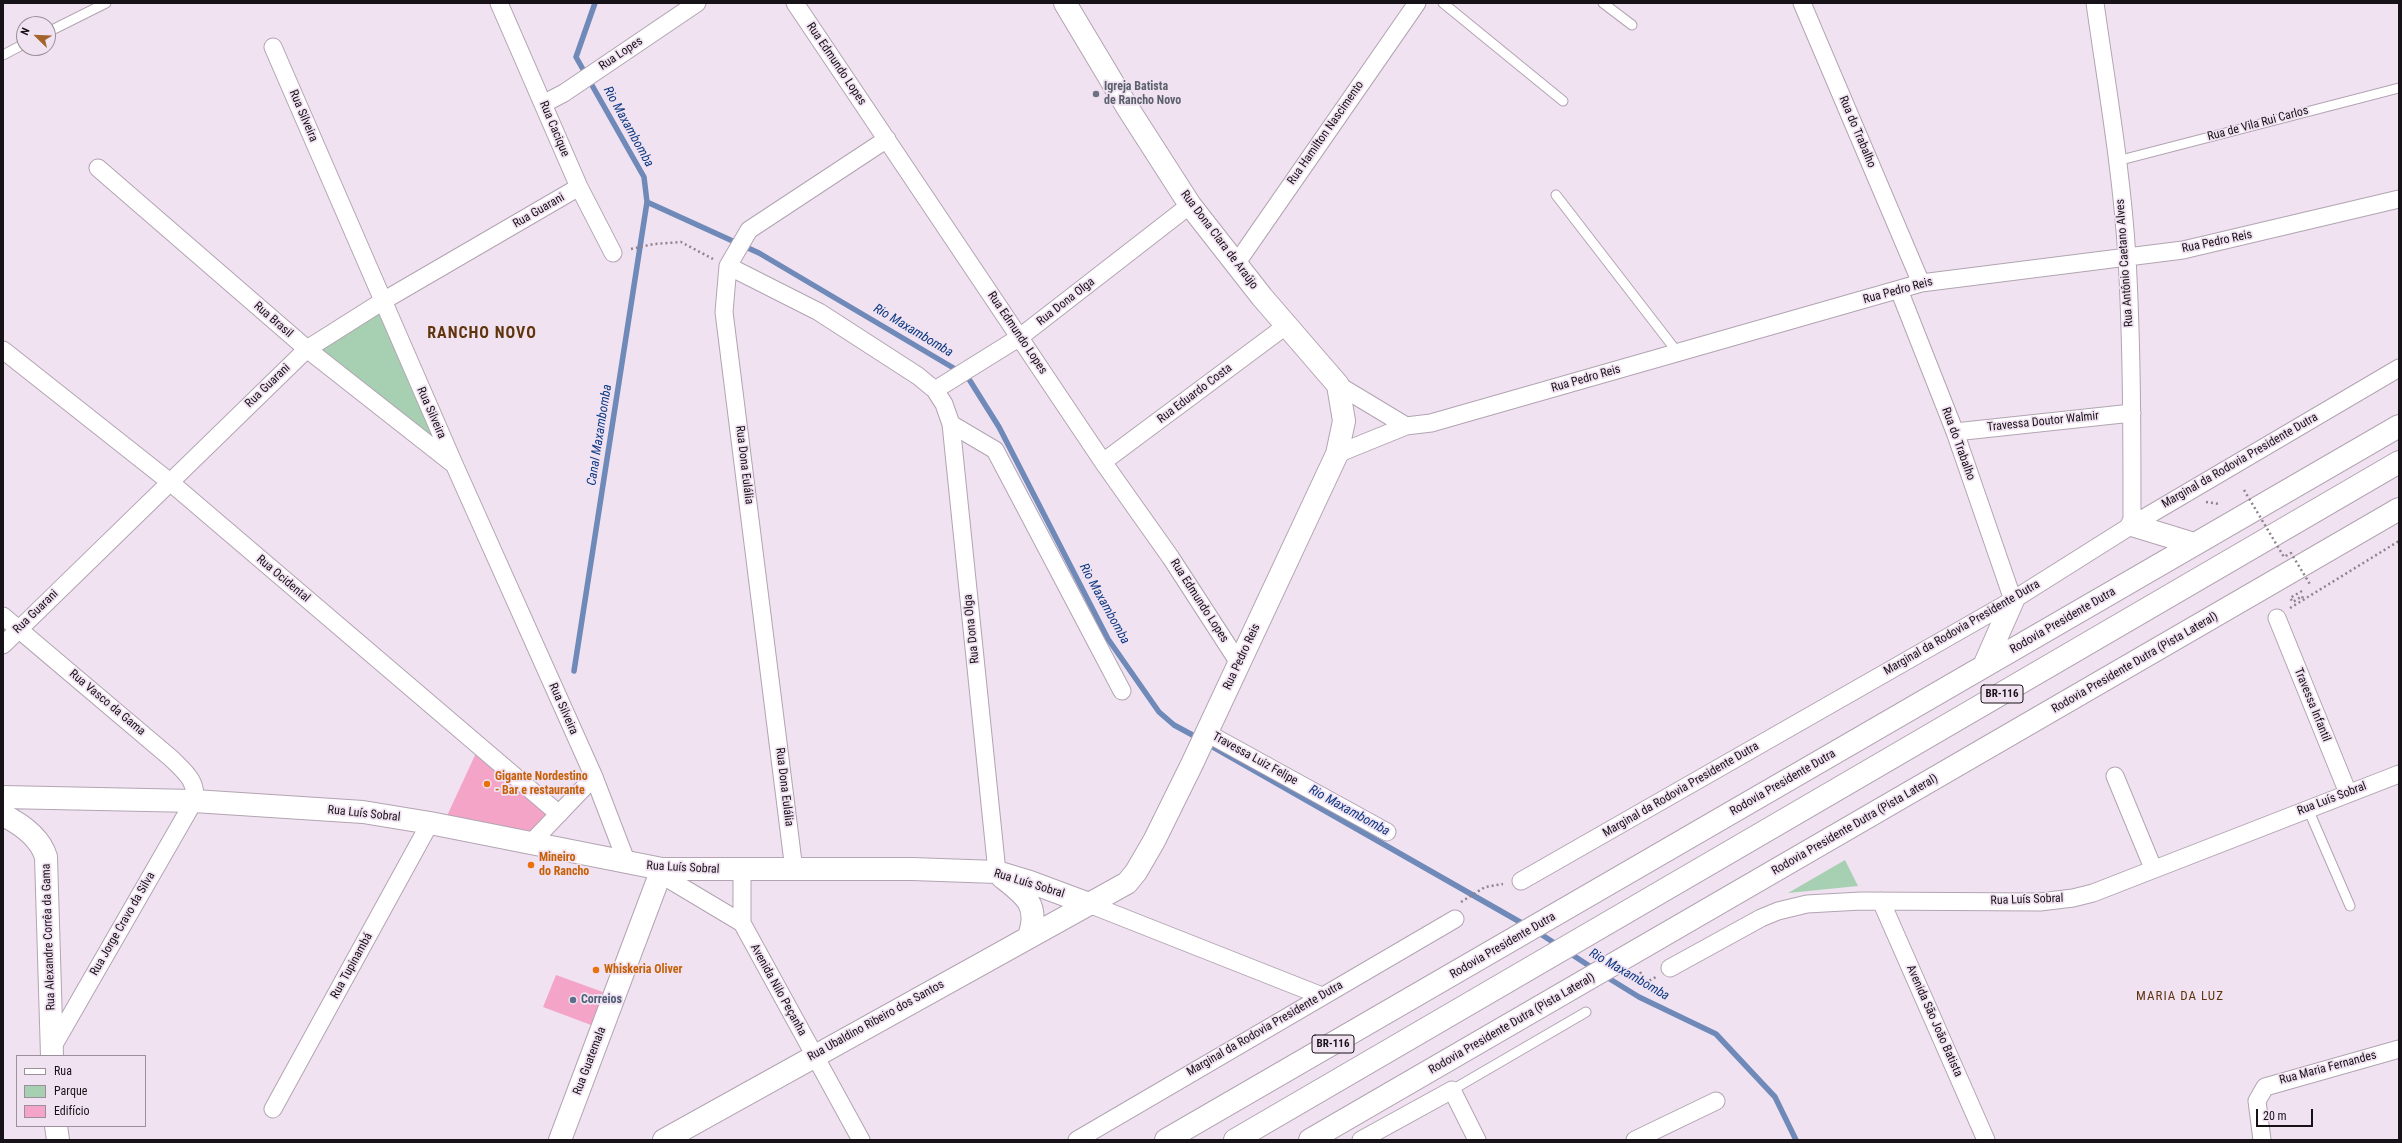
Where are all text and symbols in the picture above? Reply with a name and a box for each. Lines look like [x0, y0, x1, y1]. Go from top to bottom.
north arrow [16, 16, 56, 56]
street label: Rua Edmundo Lopes [803, 20, 869, 108]
text: N [18, 26, 33, 37]
street label: Rua Lopes [596, 34, 646, 74]
street label: Rua Hamilton Nascimento [1285, 78, 1367, 188]
place label: Igreja Batista de Rancho Novo [1104, 80, 1181, 108]
water label: Rio Maxambomba [599, 84, 657, 170]
street label: Rua Silveira [286, 88, 320, 144]
marker: Igreja Batista de Rancho Novo [1091, 89, 1101, 99]
street label: Rua do Trabalho [1835, 94, 1879, 170]
street label: Rua Cacique [536, 99, 572, 159]
street label: Rua de Vila Rui Carlos [2206, 104, 2310, 144]
street label: Rua Dona Clara de Araújo [1177, 188, 1261, 292]
street label: Rua Guarani [511, 191, 567, 231]
street label: Rua Antônio Caetano Alves [2113, 199, 2137, 327]
street label: Rua Pedro Reis [2181, 228, 2253, 256]
street label: Rua Dona Olga [1034, 275, 1098, 329]
street label: Rua Pedro Reis [1862, 275, 1934, 307]
street label: Rua Edmundo Lopes [984, 289, 1050, 377]
street label: Rua Brasil [250, 299, 296, 341]
water label: Rio Maxambomba [870, 301, 956, 361]
district label: RANCHO NOVO [427, 324, 537, 344]
street label: Rua Guarani [242, 361, 294, 411]
street label: Rua Eduardo Costa [1155, 361, 1235, 427]
street label: Rua Pedro Reis [1550, 362, 1622, 396]
water label: Canal Maxambomba [584, 383, 616, 487]
street label: Rua Silveira [413, 385, 449, 441]
street label: Rua do Trabalho [1938, 406, 1978, 482]
street label: Travessa Doutor Walmir [1986, 409, 2100, 435]
street label: Marginal da Rodovia Presidente Dutra [2159, 410, 2321, 512]
street label: Rua Dona Eulália [732, 425, 756, 505]
street label: Rua Ocidental [253, 552, 313, 606]
street label: Rua Edmundo Lopes [1167, 557, 1231, 645]
water label: Rio Maxambomba [1075, 561, 1133, 647]
street label: Marginal da Rodovia Presidente Dutra [1881, 577, 2043, 679]
street label: Rodovia Presidente Dutra [2008, 585, 2118, 657]
street label: Rua Guarani [10, 587, 62, 637]
street label: Rua Dona Olga [961, 594, 983, 664]
street label: Rodovia Presidente Dutra (Pista Lateral) [2049, 609, 2221, 717]
street label: Rua Pedro Reis [1220, 622, 1264, 692]
street label: Travessa Infantil [2291, 666, 2333, 744]
street label: Rua Vasco da Gama [66, 667, 148, 739]
street label: Rua Silveira [545, 681, 581, 737]
road number: BR-116 [1981, 685, 2023, 703]
street label: Travessa Luiz Felipe [1210, 730, 1300, 788]
street label: Marginal da Rodovia Presidente Dutra [1600, 739, 1762, 841]
street label: Rua Dona Eulália [772, 747, 796, 827]
street label: Rodovia Presidente Dutra [1728, 747, 1838, 819]
place label: Gigante Nordestino - Bar e restaurante [495, 770, 588, 798]
street label: Rodovia Presidente Dutra (Pista Lateral) [1769, 771, 1941, 879]
marker: Gigante Nordestino - Bar e restaurante [482, 779, 492, 789]
street label: Rua Luís Sobral [2295, 779, 2369, 819]
water label: Rio Maxambomba [1306, 782, 1392, 840]
street label: Rua Luís Sobral [327, 803, 401, 825]
place label: Mineiro do Rancho [539, 851, 589, 879]
street label: Rua Luís Sobral [646, 859, 720, 877]
marker: Mineiro do Rancho [526, 860, 536, 870]
street label: Rua Alexandre Corrêa da Gama [39, 863, 59, 1011]
street label: Rua Luís Sobral [992, 866, 1066, 902]
street label: Rua Jorge Cravo da Silva [88, 870, 158, 978]
street label: Rua Luís Sobral [1990, 892, 2064, 908]
street label: Rodovia Presidente Dutra [1448, 910, 1558, 982]
street label: Rua Tupinambá [328, 931, 376, 1001]
street label: Avenida Nilo Peçanha [747, 942, 809, 1038]
water label: Rio Maxambomba [1586, 946, 1672, 1004]
place label: Whiskeria Oliver [604, 963, 682, 977]
street label: Avenida São João Batista [1903, 963, 1965, 1079]
marker: Whiskeria Oliver [591, 965, 601, 975]
street label: Rodovia Presidente Dutra (Pista Lateral) [1426, 970, 1598, 1078]
street label: Rua Ubaldino Ribeiro dos Santos [805, 977, 947, 1065]
street label: Marginal da Rodovia Presidente Dutra [1184, 978, 1346, 1080]
district label: MARIA DA LUZ [2136, 989, 2224, 1005]
place label: Correios [581, 993, 622, 1007]
marker: Correios [568, 995, 578, 1005]
street label: Rua Guatemala [570, 1025, 610, 1097]
road number: BR-116 [1312, 1035, 1354, 1053]
street label: Rua Maria Fernandes [2278, 1048, 2378, 1088]
legend [16, 1055, 146, 1127]
text: Rua [54, 1064, 72, 1078]
text: Parque [54, 1084, 87, 1098]
scale bar [2258, 1101, 2315, 1127]
text: Edifício [54, 1104, 90, 1118]
text: 20 m [2263, 1109, 2287, 1123]

